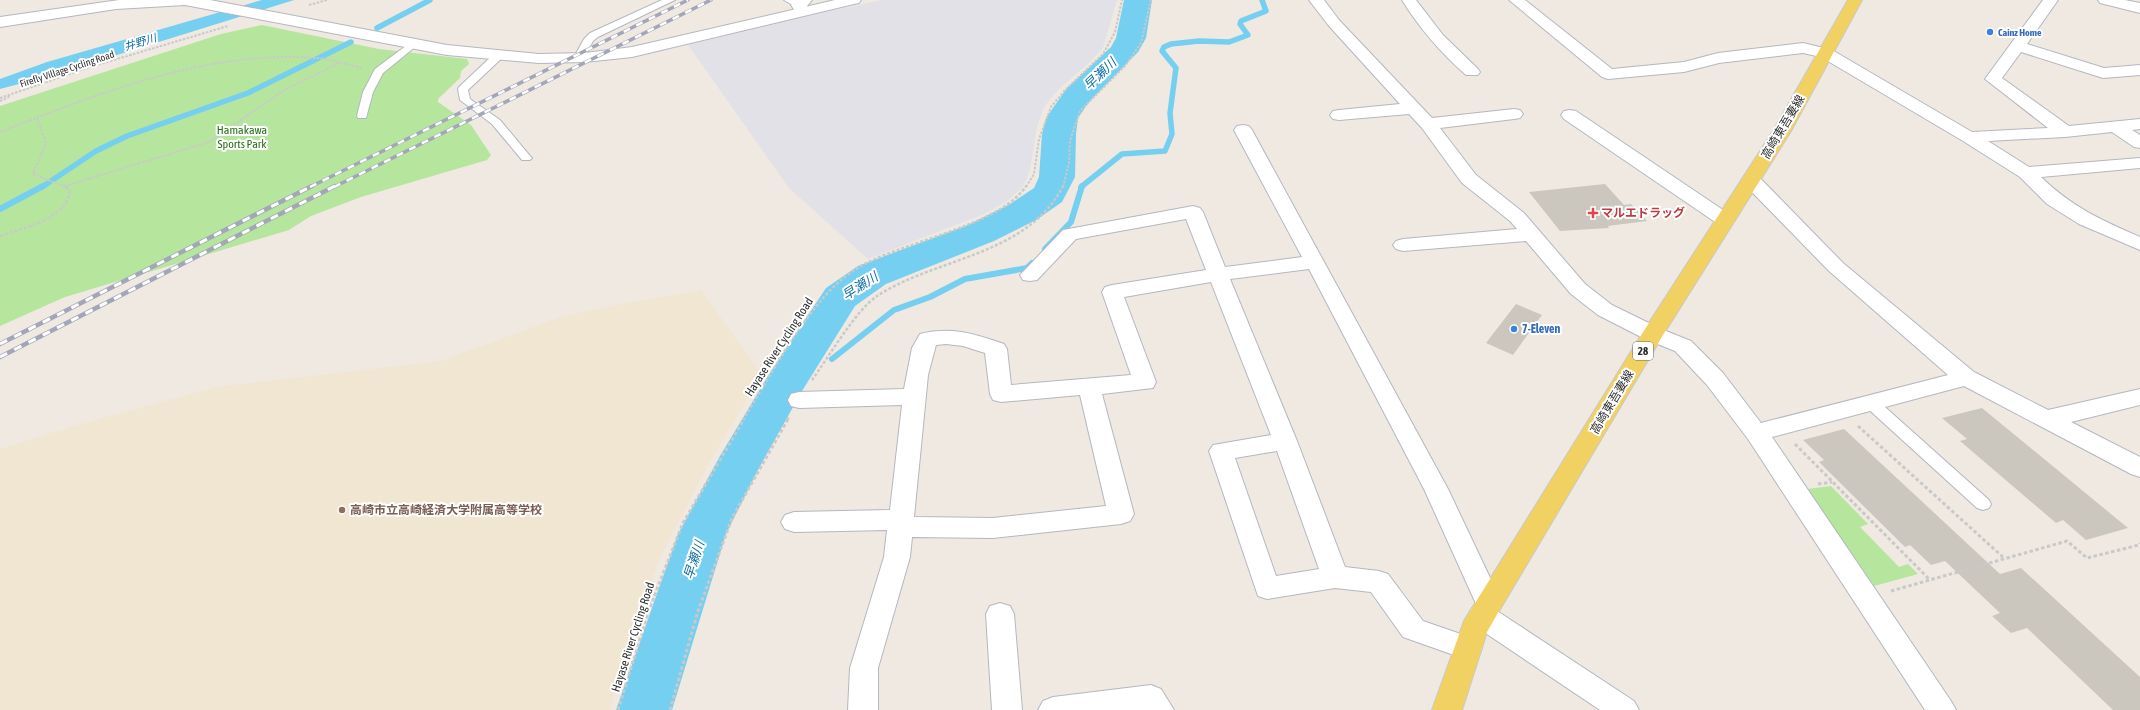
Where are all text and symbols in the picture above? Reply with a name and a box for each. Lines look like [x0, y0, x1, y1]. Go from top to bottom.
marker: Cainz Home [1985, 27, 1995, 37]
place label: Cainz Home [1998, 27, 2042, 38]
water label: 井野川 [122, 31, 158, 53]
street label: Firefly Village Cycling Road [18, 48, 116, 89]
water label: 早瀬川 [1081, 54, 1121, 93]
street label: 高崎東吾妻線 [1758, 93, 1808, 161]
park label: Hamakawa Sports Park [217, 123, 267, 151]
place label: マルエドラッグ [1601, 206, 1685, 220]
marker: マルエドラッグ [1588, 208, 1598, 218]
water label: 早瀬川 [840, 268, 882, 303]
street label: Hayase River Cycling Road [742, 295, 816, 399]
place label: 7-Eleven [1522, 322, 1560, 336]
marker: 7-Eleven [1509, 324, 1519, 334]
road number: 28 [1633, 342, 1653, 360]
street label: 高崎東吾妻線 [1587, 368, 1637, 436]
place label: 高崎市立高崎経済大学附属高等学校 [350, 503, 542, 517]
marker: 高崎市立高崎経済大学附属高等学校 [337, 505, 347, 515]
water label: 早瀬川 [681, 537, 708, 581]
street label: Hayase River Cycling Road [609, 580, 657, 694]

